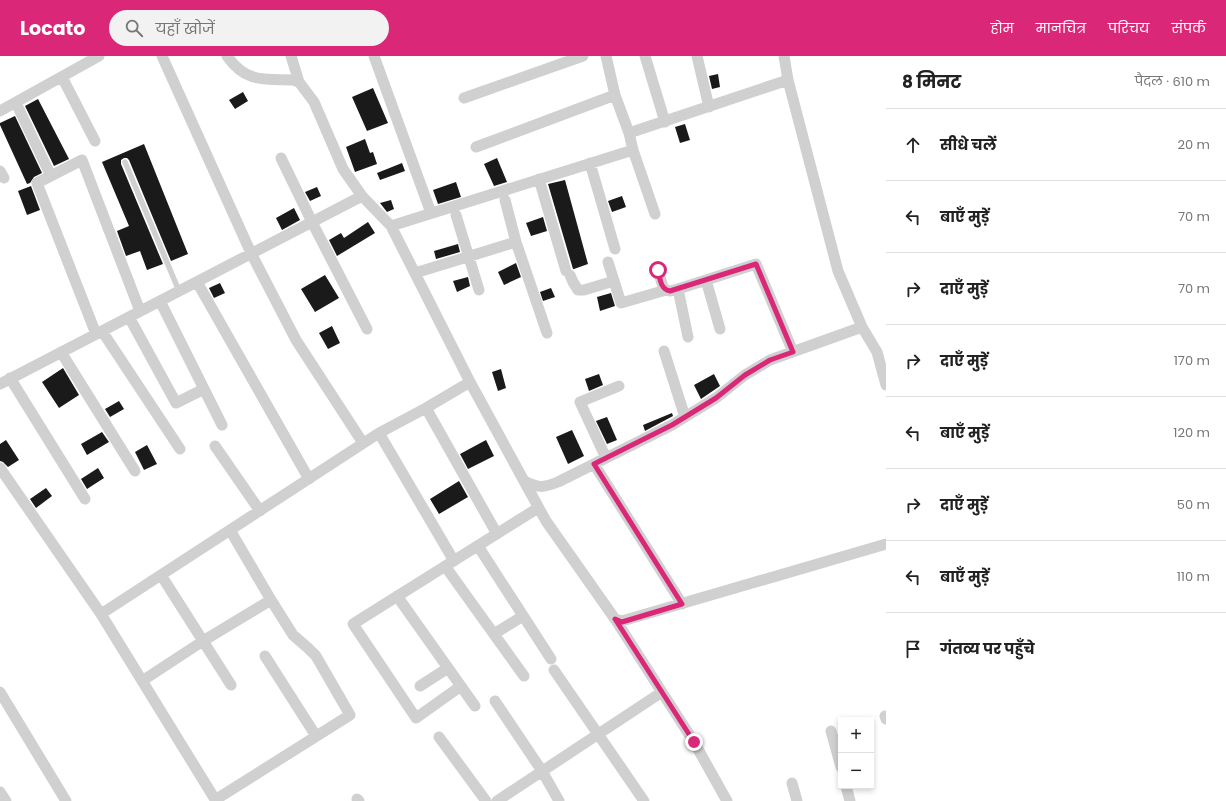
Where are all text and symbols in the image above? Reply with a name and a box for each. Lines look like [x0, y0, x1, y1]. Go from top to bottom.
search box [109, 10, 389, 46]
text: Locato [20, 15, 85, 42]
icon: search [123, 17, 145, 39]
text: यहाँ खोजें [155, 18, 215, 39]
text: होम [990, 18, 1014, 38]
text: मानचित्र [1036, 18, 1086, 38]
text: परिचय [1108, 18, 1149, 38]
text: संपर्क [1171, 18, 1206, 38]
text: 8 मिनट [902, 70, 961, 94]
text: पैदल · 610 m [1135, 72, 1210, 91]
icon: ahead [902, 134, 924, 156]
text: सीधे चलें [940, 134, 996, 155]
text: 20 m [1177, 135, 1210, 154]
icon: left [902, 206, 924, 228]
text: बाएँ मुड़ें [940, 206, 989, 227]
text: 70 m [1178, 207, 1210, 226]
route start [649, 261, 667, 279]
icon: right [902, 278, 924, 300]
text: दाएँ मुड़ें [940, 278, 988, 299]
text: 70 m [1178, 279, 1210, 298]
icon: right [902, 350, 924, 372]
text: दाएँ मुड़ें [940, 350, 988, 371]
text: 170 m [1174, 351, 1210, 370]
icon: left [902, 422, 924, 444]
text: बाएँ मुड़ें [940, 422, 989, 443]
text: 120 m [1173, 423, 1210, 442]
icon: right [902, 494, 924, 516]
text: दाएँ मुड़ें [940, 494, 988, 515]
text: 50 m [1177, 495, 1210, 514]
icon: left [902, 566, 924, 588]
text: बाएँ मुड़ें [940, 566, 989, 587]
text: 110 m [1177, 567, 1210, 586]
icon: arrive [902, 638, 924, 660]
text: गंतव्य पर पहुँचे [940, 638, 1035, 659]
map controls [838, 717, 874, 789]
button: + [838, 717, 874, 753]
route end [685, 733, 703, 751]
button: − [838, 753, 874, 789]

